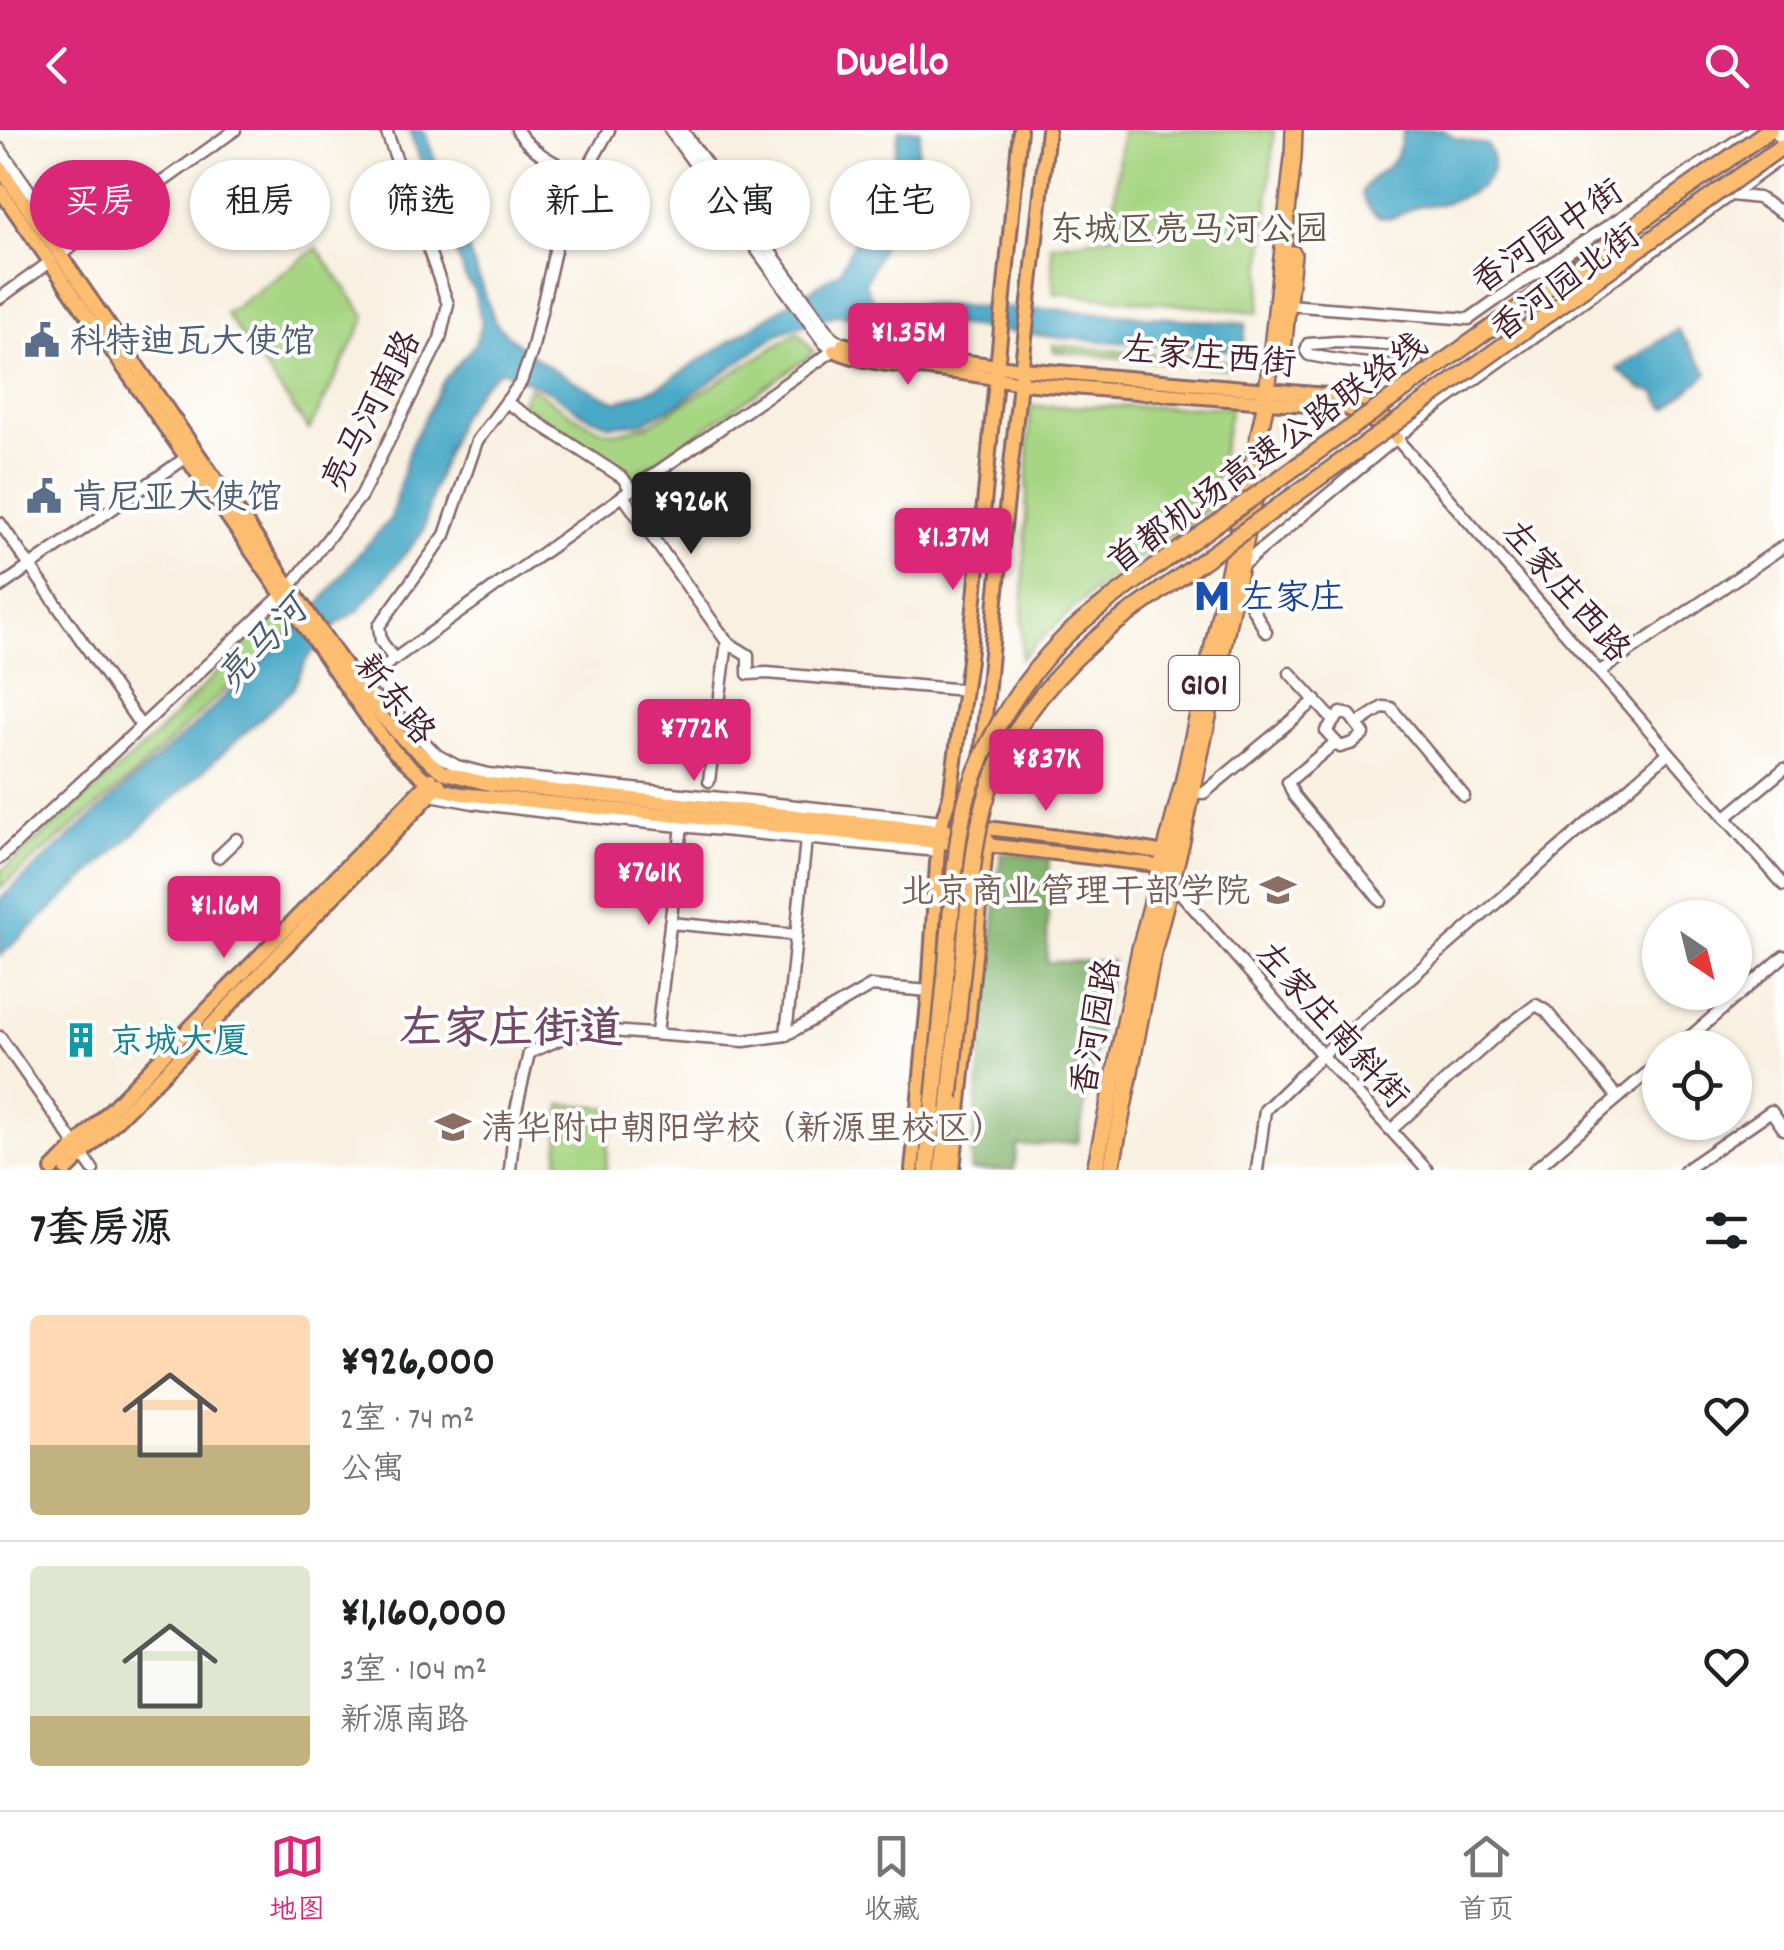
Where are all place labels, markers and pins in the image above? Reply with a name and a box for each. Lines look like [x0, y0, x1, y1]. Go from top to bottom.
pin: ¥1.35M [827, 303, 989, 388]
place label: 科特迪瓦大使馆 [70, 320, 315, 370]
public building icon: 科特迪瓦大使馆 [23, 321, 61, 359]
pin: ¥926K [621, 472, 761, 557]
place label: 肯尼亚大使馆 [72, 476, 282, 526]
public building icon: 肯尼亚大使馆 [25, 477, 63, 515]
pin: ¥1.37M [872, 508, 1034, 593]
place label: 左家庄 [1240, 576, 1345, 626]
metro station icon: 左家庄 [1193, 577, 1231, 615]
pin: ¥772K [624, 699, 764, 784]
pin: ¥837K [976, 729, 1116, 814]
pin: ¥761K [579, 843, 719, 928]
place label: 北京商业管理干部学院 [900, 870, 1250, 920]
school or university icon: 北京商业管理干部学院 [1259, 871, 1297, 909]
pin: ¥1.16M [143, 876, 305, 961]
place label: 京城大厦 [109, 1020, 249, 1070]
building icon: 京城大厦 [62, 1021, 100, 1059]
place label: 清华附中朝阳学校（新源里校区） [481, 1107, 1006, 1157]
school or university icon: 清华附中朝阳学校（新源里校区） [434, 1108, 472, 1146]

